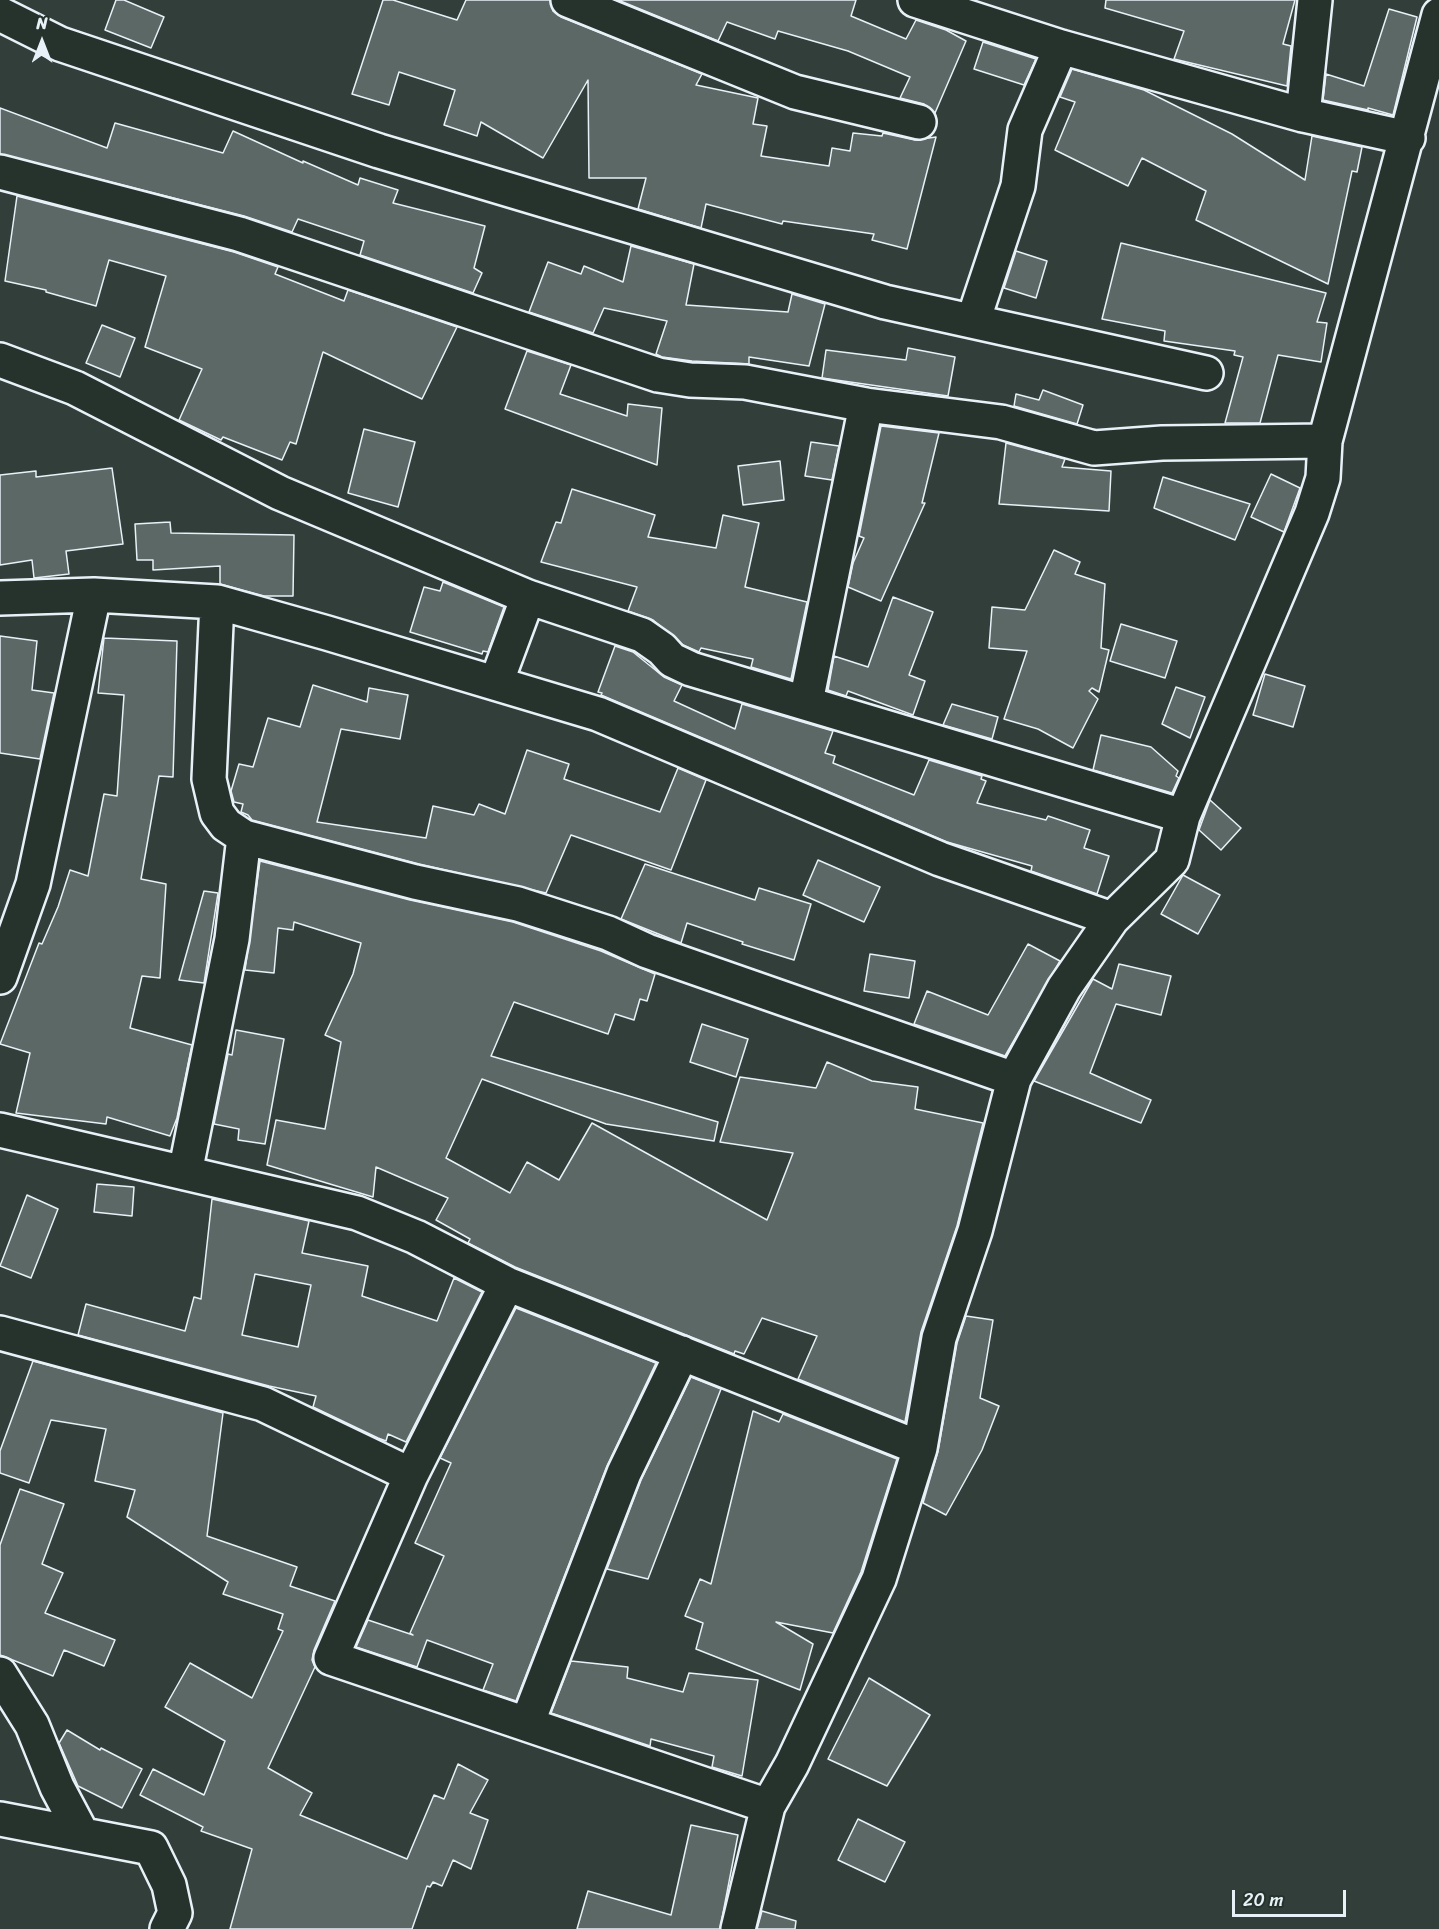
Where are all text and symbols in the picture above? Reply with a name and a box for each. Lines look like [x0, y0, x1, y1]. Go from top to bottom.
text: N [36, 9, 48, 38]
north arrow [12, 12, 72, 72]
scale bar [1235, 1878, 1349, 1916]
text: 20 m [1243, 1884, 1283, 1916]

